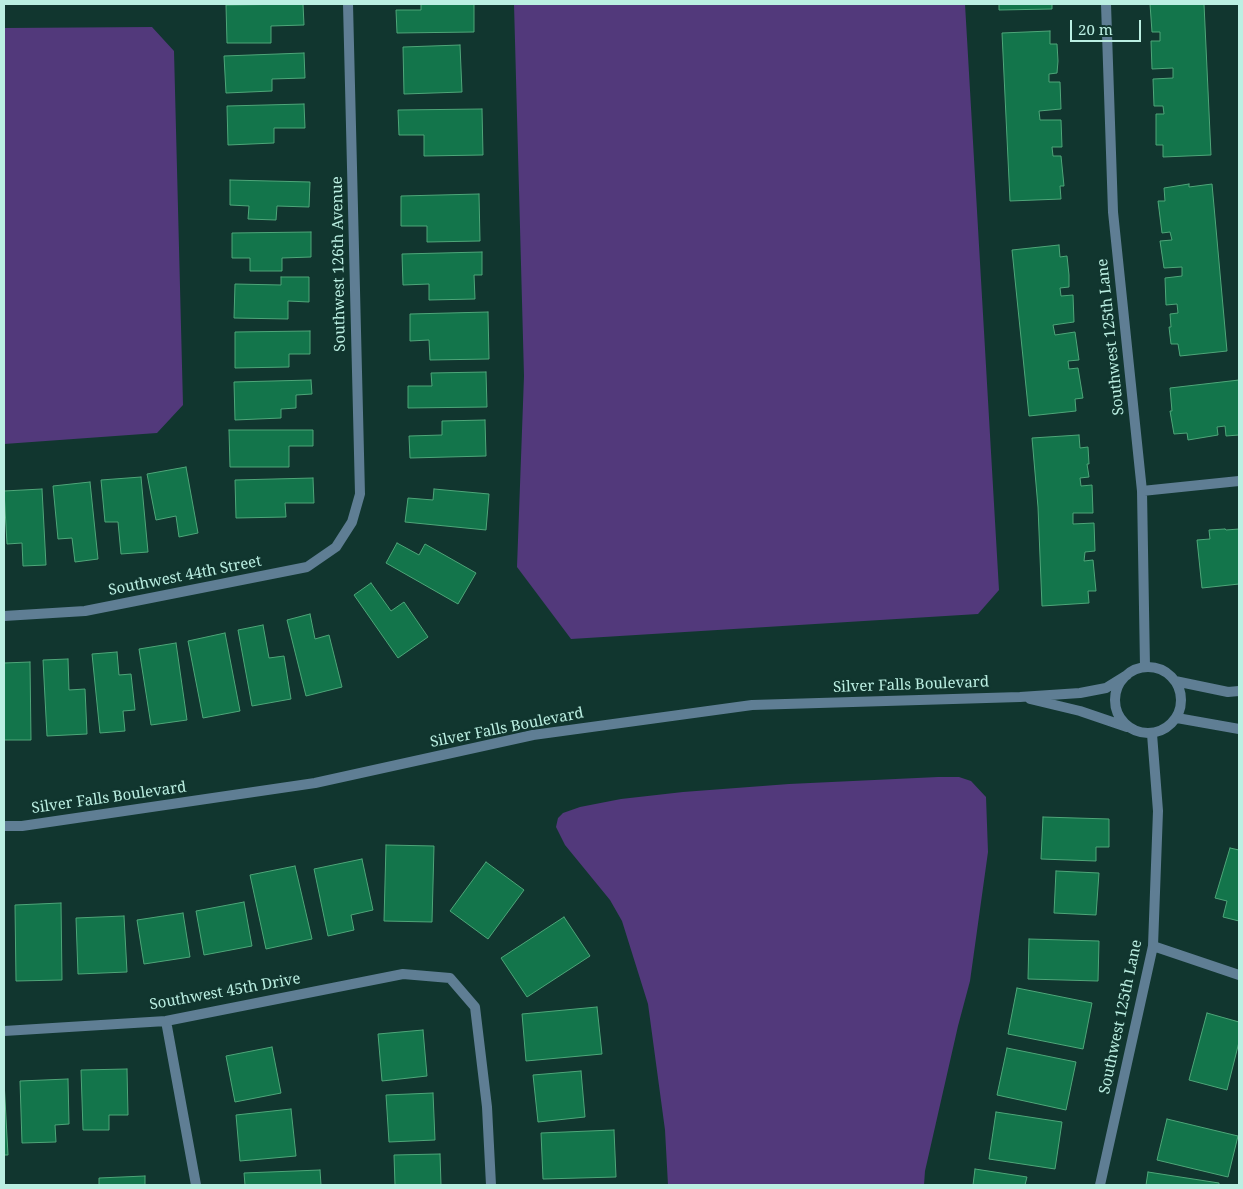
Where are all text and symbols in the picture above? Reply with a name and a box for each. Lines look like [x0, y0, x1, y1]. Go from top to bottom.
scale bar [1073, 10, 1144, 42]
text: 20 m [1078, 19, 1113, 39]
street label: Southwest 126th Avenue [328, 176, 350, 352]
street label: Southwest 125th Lane [1094, 258, 1128, 416]
street label: Southwest 44th Street [107, 552, 263, 600]
street label: Silver Falls Boulevard [833, 673, 989, 697]
street label: Silver Falls Boulevard [429, 704, 585, 752]
street label: Silver Falls Boulevard [30, 778, 188, 818]
street label: Southwest 125th Lane [1096, 938, 1146, 1096]
street label: Southwest 45th Drive [148, 970, 302, 1014]

